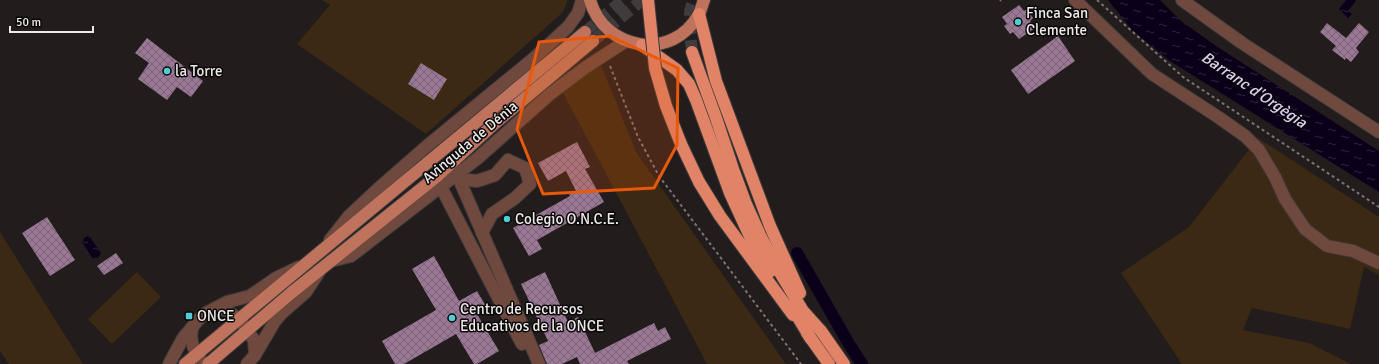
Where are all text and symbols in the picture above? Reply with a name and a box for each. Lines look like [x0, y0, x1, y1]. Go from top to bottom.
place label: Finca San Clemente [1026, 4, 1088, 39]
scale bar [10, 8, 93, 34]
text: 50 m [16, 15, 41, 30]
marker: Finca San Clemente [1013, 17, 1023, 27]
water label: Barranc d'Orgègia [1198, 47, 1311, 133]
place label: la Torre [175, 62, 223, 80]
marker: la Torre [162, 66, 172, 76]
street label: Avinguda de Dénia [419, 97, 521, 187]
place label: Colegio O.N.C.E. [515, 210, 619, 228]
marker: Colegio O.N.C.E. [502, 214, 512, 224]
place label: Centro de Recursos Educativos de la ONCE [460, 300, 604, 335]
place label: ONCE [197, 307, 235, 325]
marker: ONCE [184, 311, 194, 321]
marker: Centro de Recursos Educativos de la ONCE [447, 313, 457, 323]

